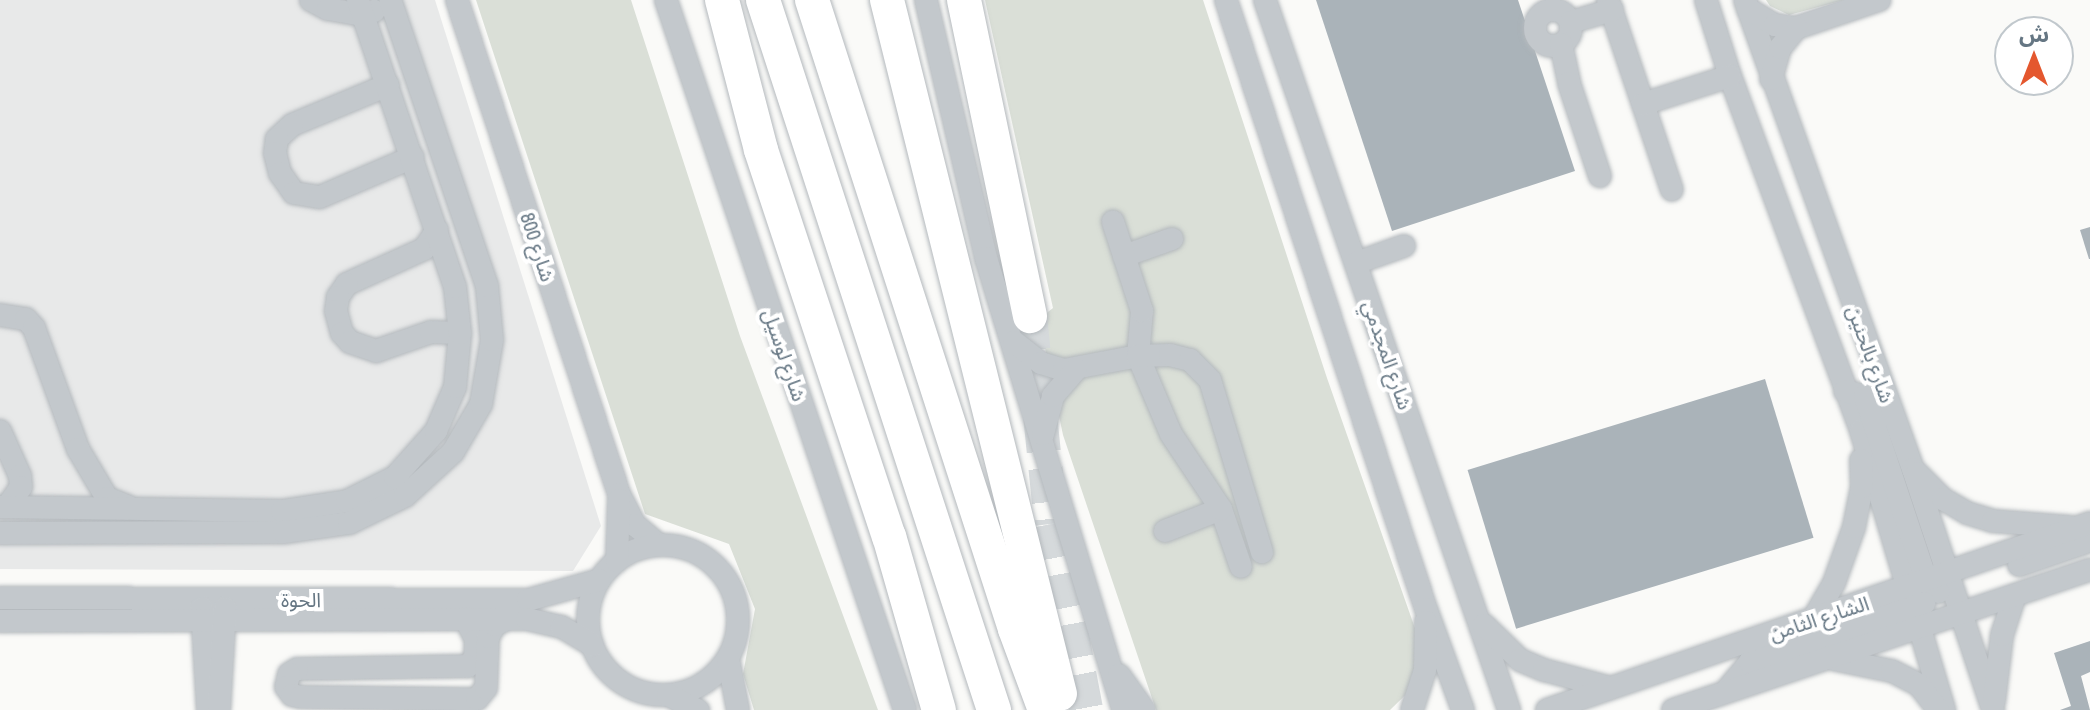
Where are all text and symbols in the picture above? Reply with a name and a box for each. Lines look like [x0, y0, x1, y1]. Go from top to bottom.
north arrow [1994, 16, 2074, 96]
text: ش [2019, 19, 2049, 49]
street label: شارع 800 [516, 210, 560, 284]
street label: شارع المجدمي [1358, 297, 1418, 413]
street label: شارع بالحنين [1842, 302, 1900, 406]
street label: شارع لوسيل [758, 306, 812, 404]
street label: الحوة [281, 587, 321, 611]
street label: الشارع الثامن [1766, 591, 1872, 645]

